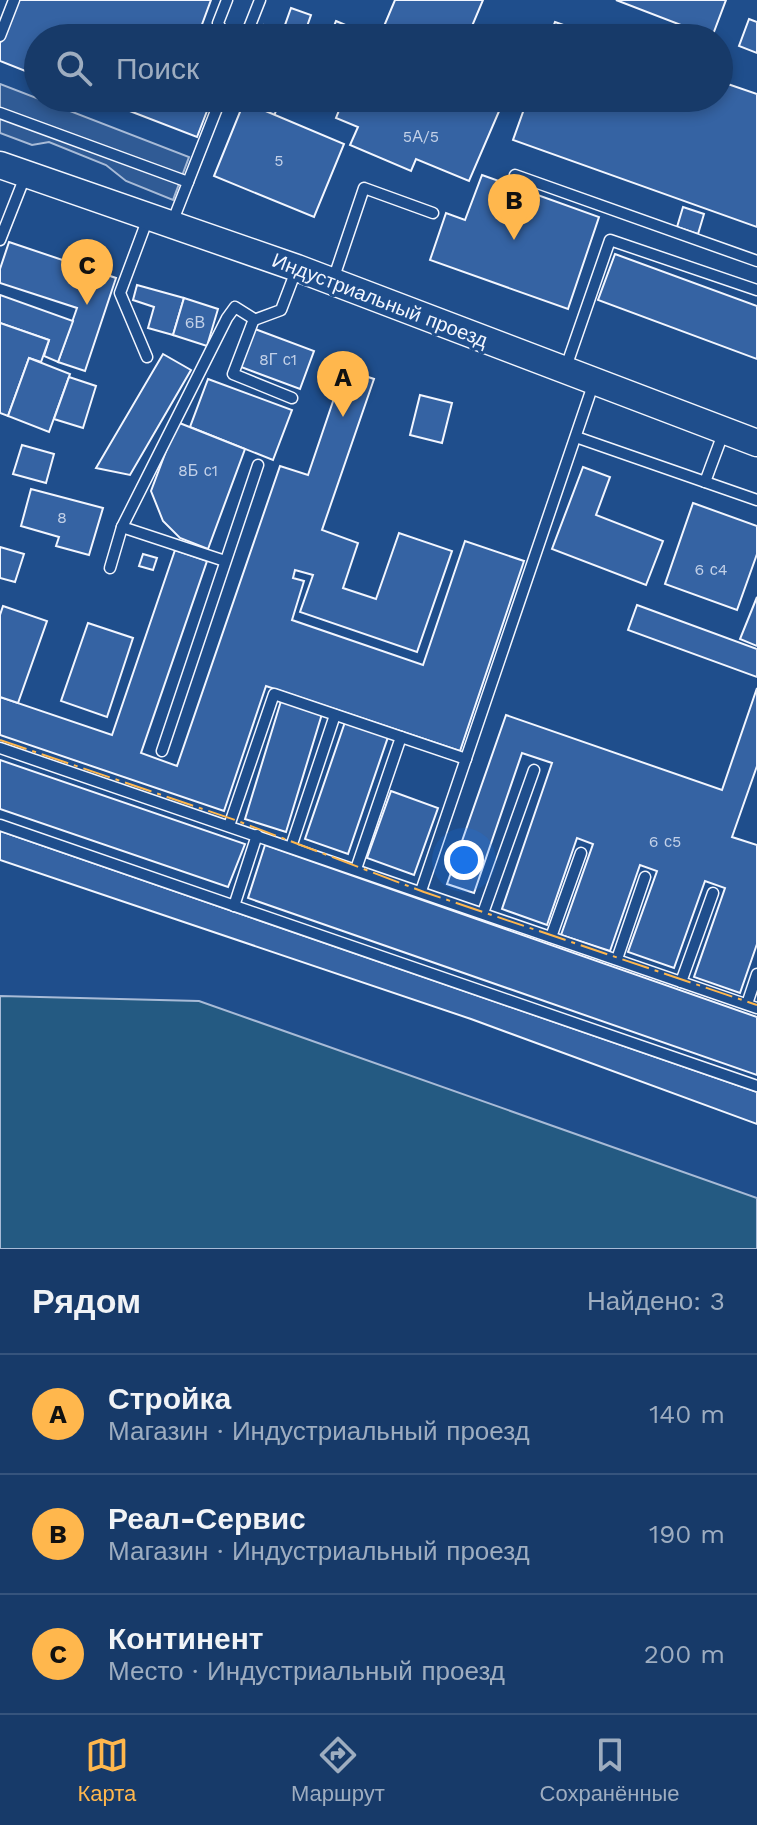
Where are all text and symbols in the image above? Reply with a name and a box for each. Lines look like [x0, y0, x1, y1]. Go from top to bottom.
search box [24, 24, 733, 112]
icon: search [52, 46, 96, 90]
text: Поиск [116, 51, 199, 86]
house number: 5А/5 [403, 127, 439, 146]
house number: 5 [274, 151, 284, 170]
pin: B [488, 174, 540, 240]
pin: C [61, 239, 113, 305]
street label: Индустриальный проезд [269, 248, 492, 352]
house number: 6В [185, 313, 205, 332]
house number: 8Г с1 [259, 350, 297, 369]
pin: A [317, 351, 369, 417]
house number: 8Б с1 [178, 461, 218, 480]
house number: 8 [57, 508, 67, 527]
house number: 6 с4 [695, 560, 728, 579]
house number: 6 с5 [649, 832, 681, 851]
your location [444, 840, 484, 880]
text: Рядом [32, 1281, 141, 1321]
text: Найдено: 3 [587, 1286, 725, 1316]
text: Стройка [108, 1381, 231, 1416]
text: A [49, 1399, 67, 1429]
text: 140 m [649, 1399, 725, 1429]
text: Магазин · Индустриальный проезд [108, 1416, 530, 1446]
text: Реал-Сервис [108, 1501, 306, 1536]
text: B [49, 1519, 67, 1549]
text: 190 m [649, 1519, 725, 1549]
text: Магазин · Индустриальный проезд [108, 1536, 530, 1566]
text: Континент [108, 1621, 264, 1656]
text: C [49, 1639, 67, 1669]
text: 200 m [644, 1639, 725, 1669]
text: Место · Индустриальный проезд [108, 1656, 505, 1686]
tab: Карта [77, 1733, 136, 1807]
tab: Маршрут [291, 1733, 385, 1807]
tab: Сохранённые [540, 1733, 680, 1807]

